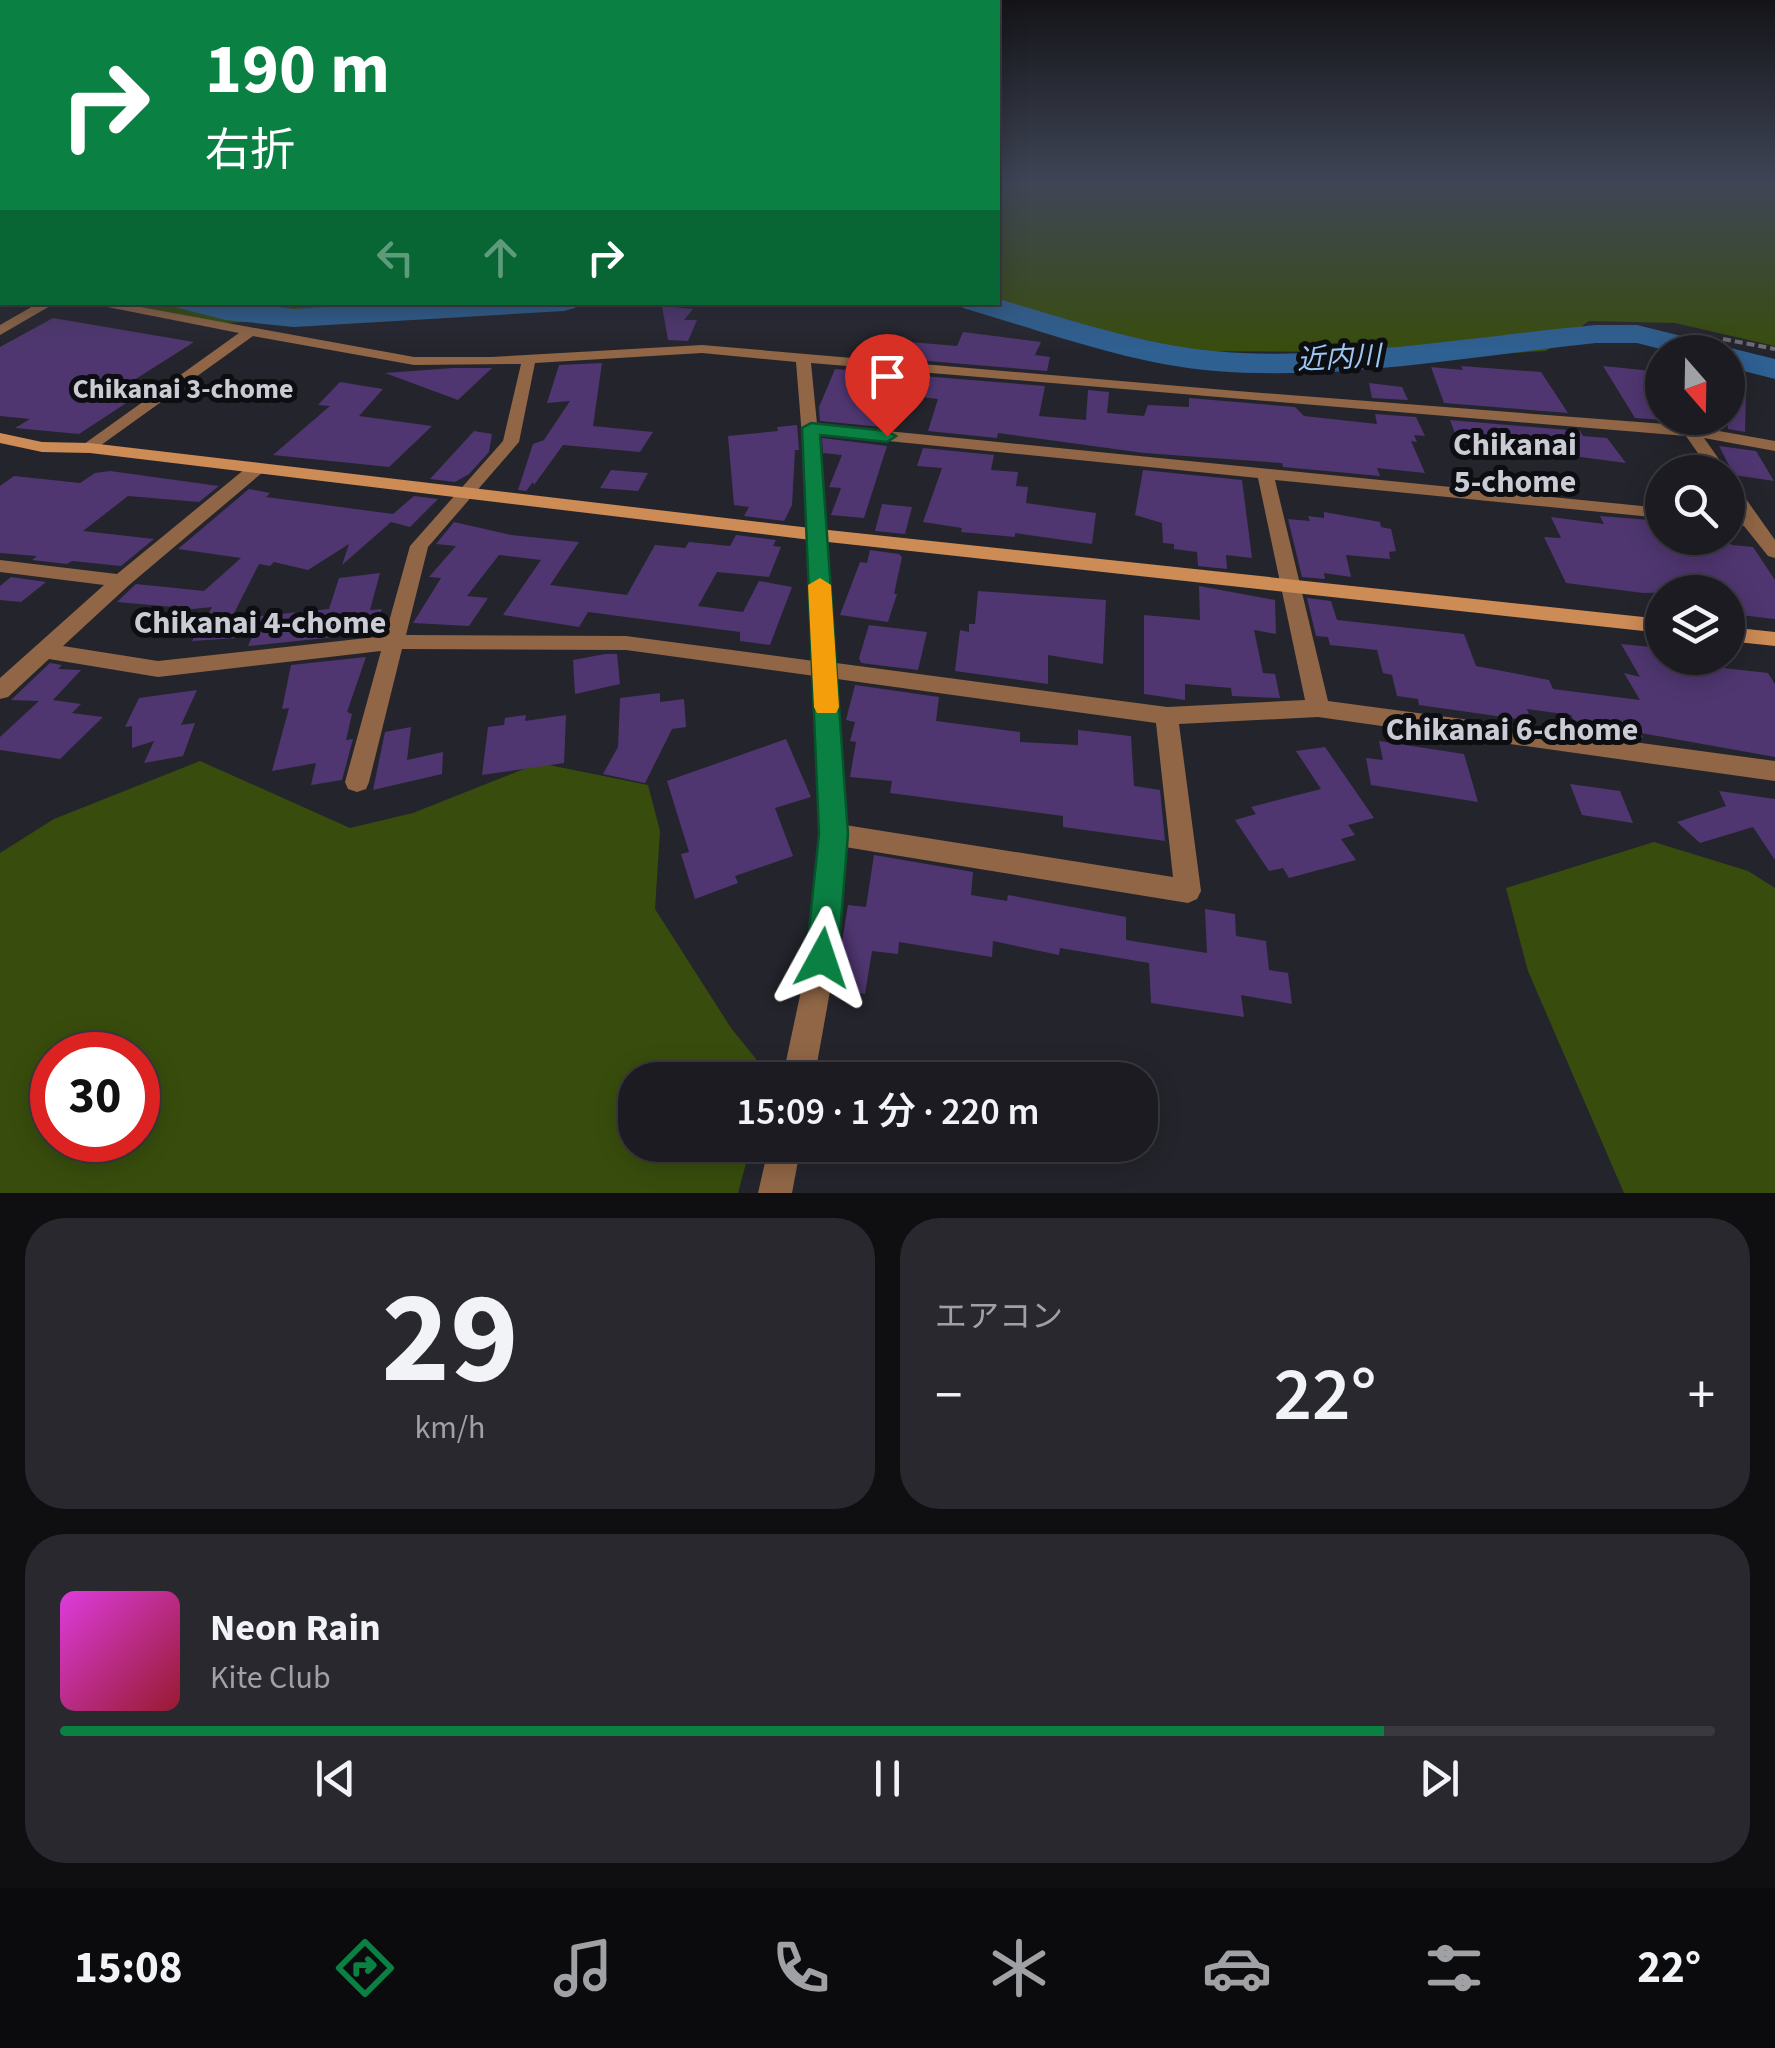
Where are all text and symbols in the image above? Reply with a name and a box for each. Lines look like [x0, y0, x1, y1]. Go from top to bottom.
text: 190 m [205, 20, 390, 120]
icon: right [40, 40, 170, 170]
text: 右折 [205, 119, 295, 183]
icon: left [368, 230, 423, 285]
icon: ahead [473, 230, 528, 285]
icon: right [578, 230, 633, 285]
pin [845, 334, 930, 437]
north arrow [1645, 335, 1745, 435]
map controls [1645, 335, 1745, 675]
water label: 近内川 [1296, 336, 1385, 380]
icon: arrive [860, 349, 915, 404]
district label: Chikanai 3-chome [72, 369, 294, 409]
district label: Chikanai 5-chome [1453, 422, 1577, 505]
button: search [1645, 455, 1745, 555]
button: layers [1645, 575, 1745, 675]
district label: Chikanai 4-chome [134, 600, 386, 646]
district label: Chikanai 6-chome [1386, 707, 1638, 753]
position arrow [770, 906, 874, 1010]
speed limit sign: 30 [30, 1032, 160, 1162]
text: 15:09 · 1 分 · 220 m [737, 1085, 1039, 1139]
text: 29 [381, 1247, 519, 1432]
text: エアコン [935, 1294, 1063, 1340]
text: 22° [1273, 1342, 1377, 1449]
text: − [935, 1357, 962, 1435]
text: + [1688, 1357, 1715, 1435]
text: km/h [415, 1405, 485, 1451]
text: Neon Rain [210, 1601, 381, 1655]
text: Kite Club [210, 1655, 331, 1701]
icon: previous [308, 1751, 363, 1806]
icon: pause [860, 1751, 915, 1806]
icon: next [1412, 1751, 1467, 1806]
icon: directions [330, 1933, 400, 2003]
icon: music [548, 1933, 618, 2003]
icon: phone [766, 1933, 836, 2003]
icon: climate [984, 1933, 1054, 2003]
icon: car [1202, 1933, 1272, 2003]
icon: filters [1419, 1933, 1489, 2003]
text: 15:08 [74, 1936, 182, 2000]
text: 22° [1637, 1936, 1701, 2000]

